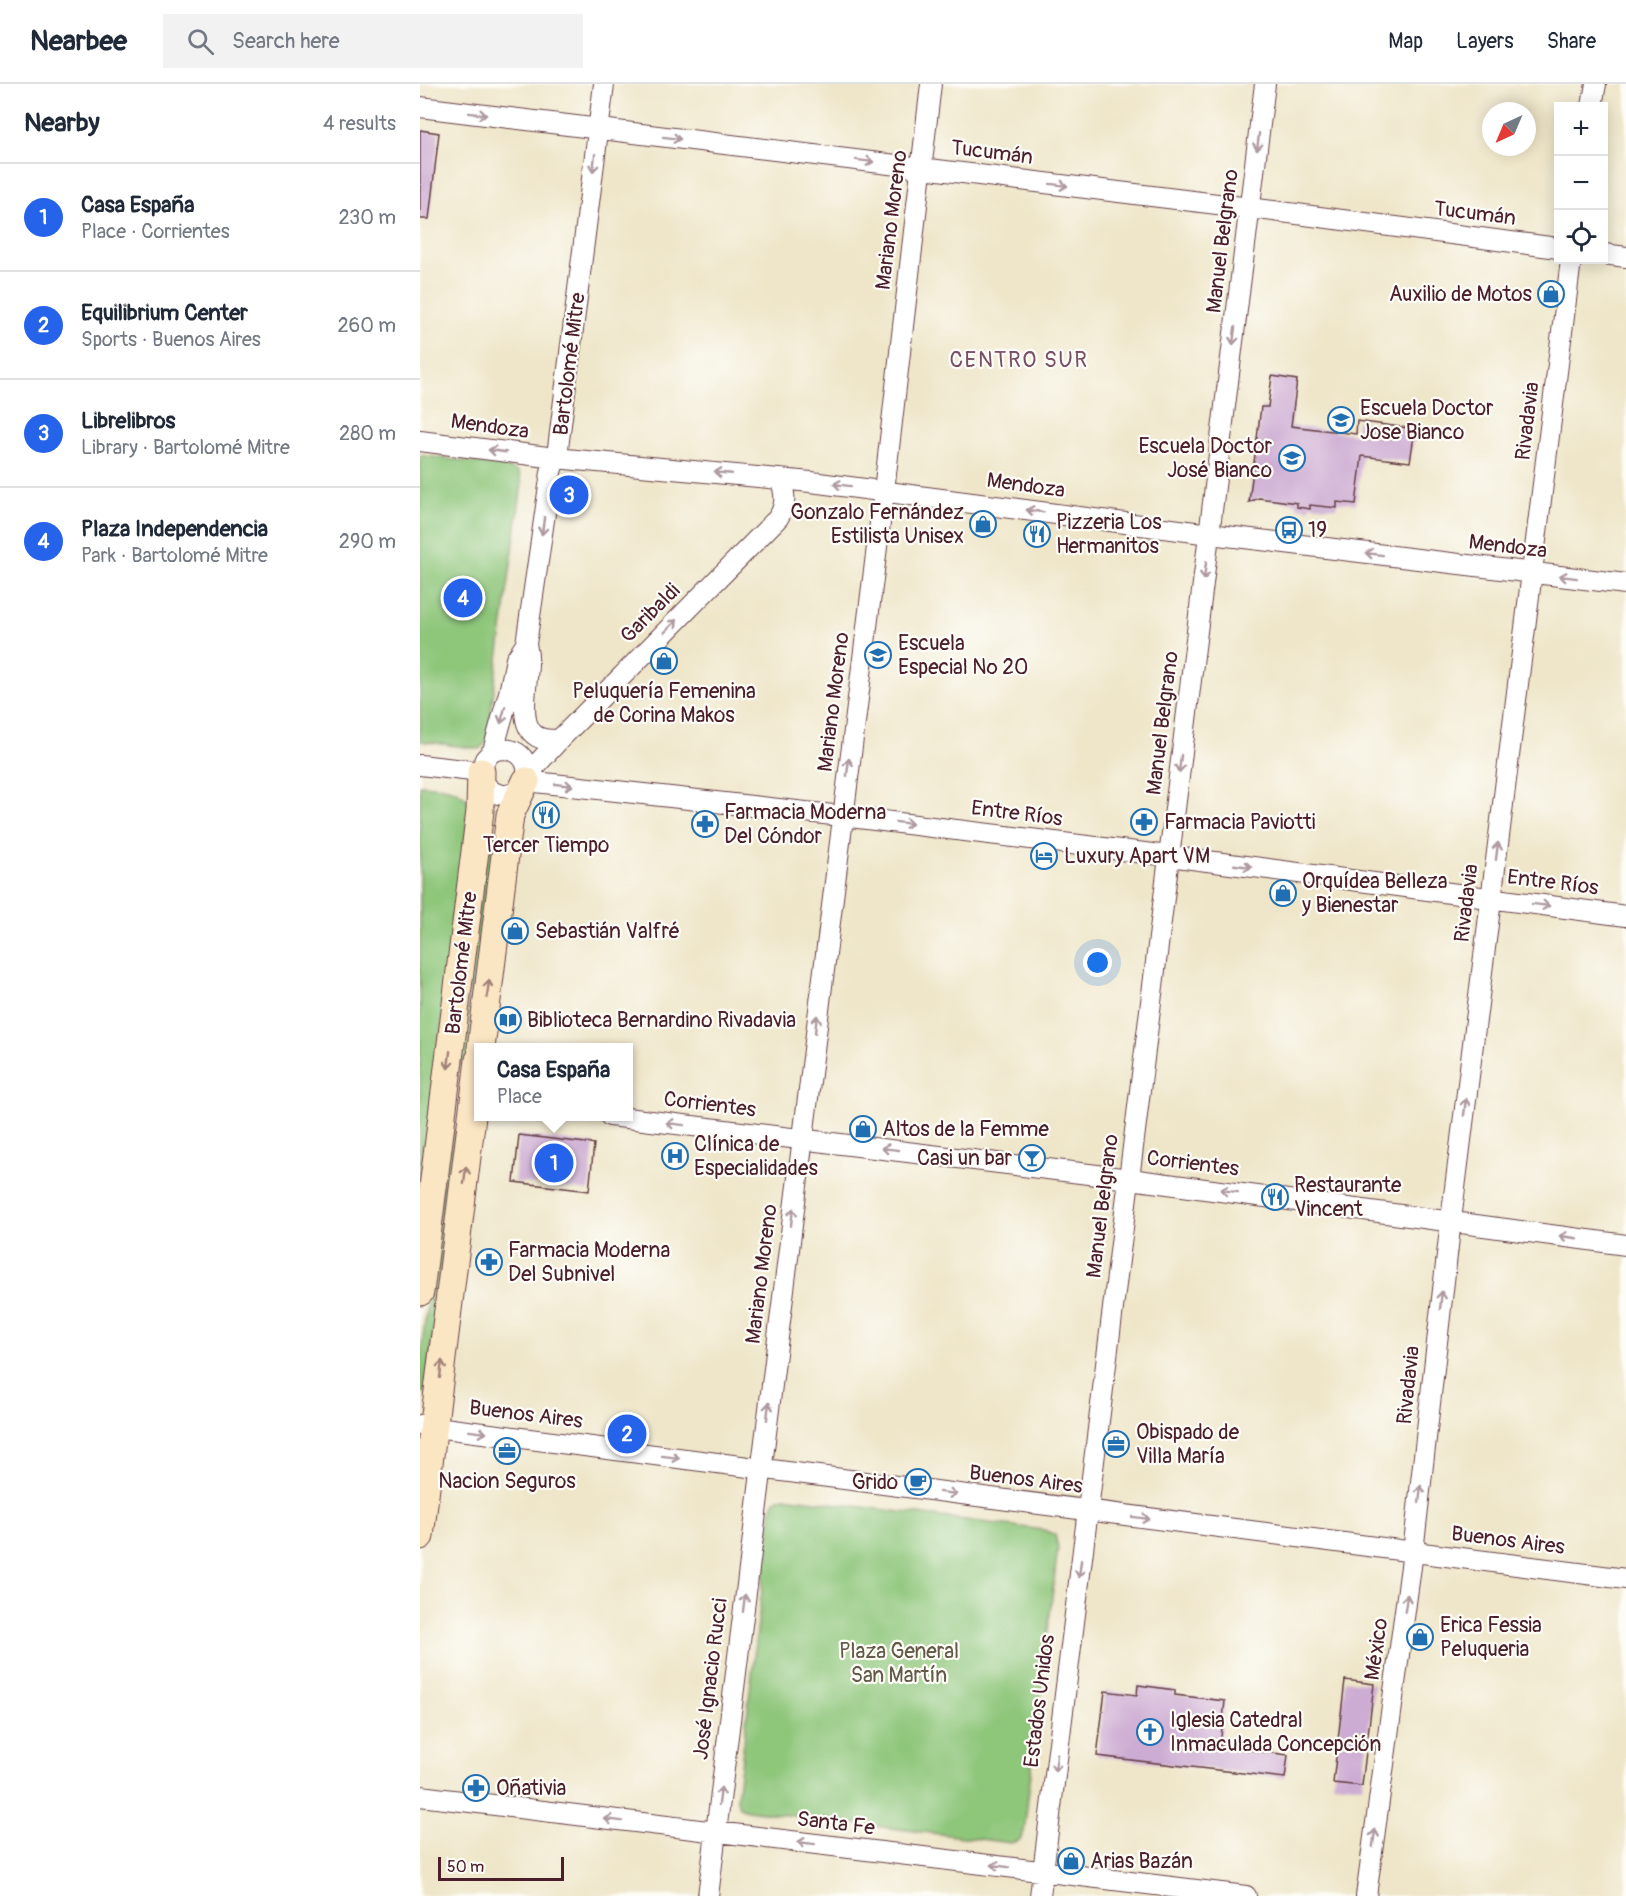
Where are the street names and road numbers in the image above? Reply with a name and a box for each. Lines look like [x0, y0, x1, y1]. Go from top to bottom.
street label: Tucumán [949, 134, 1035, 171]
street label: Mariano Moreno [870, 149, 913, 291]
street label: Manuel Belgrano [1200, 168, 1245, 314]
street label: Tucumán [1432, 195, 1518, 232]
street label: Bartolomé Mitre [547, 290, 592, 437]
street label: Rivadavia [1509, 380, 1546, 462]
street label: Mendoza [449, 408, 531, 445]
street label: Mendoza [985, 467, 1067, 504]
street label: Mendoza [1467, 528, 1549, 565]
street label: Garibaldi [615, 577, 686, 649]
street label: Mariano Moreno [812, 631, 855, 773]
street label: Manuel Belgrano [1140, 650, 1185, 796]
street label: Entre Ríos [970, 795, 1065, 833]
street label: Rivadavia [1448, 862, 1485, 944]
street label: Entre Ríos [1506, 864, 1601, 902]
street label: Bartolomé Mitre [439, 889, 484, 1036]
street label: Corrientes [662, 1085, 758, 1124]
street label: Manuel Belgrano [1080, 1133, 1125, 1279]
street label: Corrientes [1145, 1144, 1241, 1183]
street label: Mariano Moreno [740, 1203, 783, 1345]
street label: Rivadavia [1391, 1344, 1426, 1426]
street label: Buenos Aires [468, 1394, 585, 1435]
street label: Buenos Aires [968, 1459, 1085, 1500]
street label: Buenos Aires [1450, 1520, 1567, 1561]
street label: José Ignacio Rucci [687, 1596, 734, 1761]
street label: México [1359, 1616, 1394, 1682]
street label: Estados Unidos [1018, 1632, 1061, 1769]
street label: Santa Fe [795, 1805, 877, 1842]

